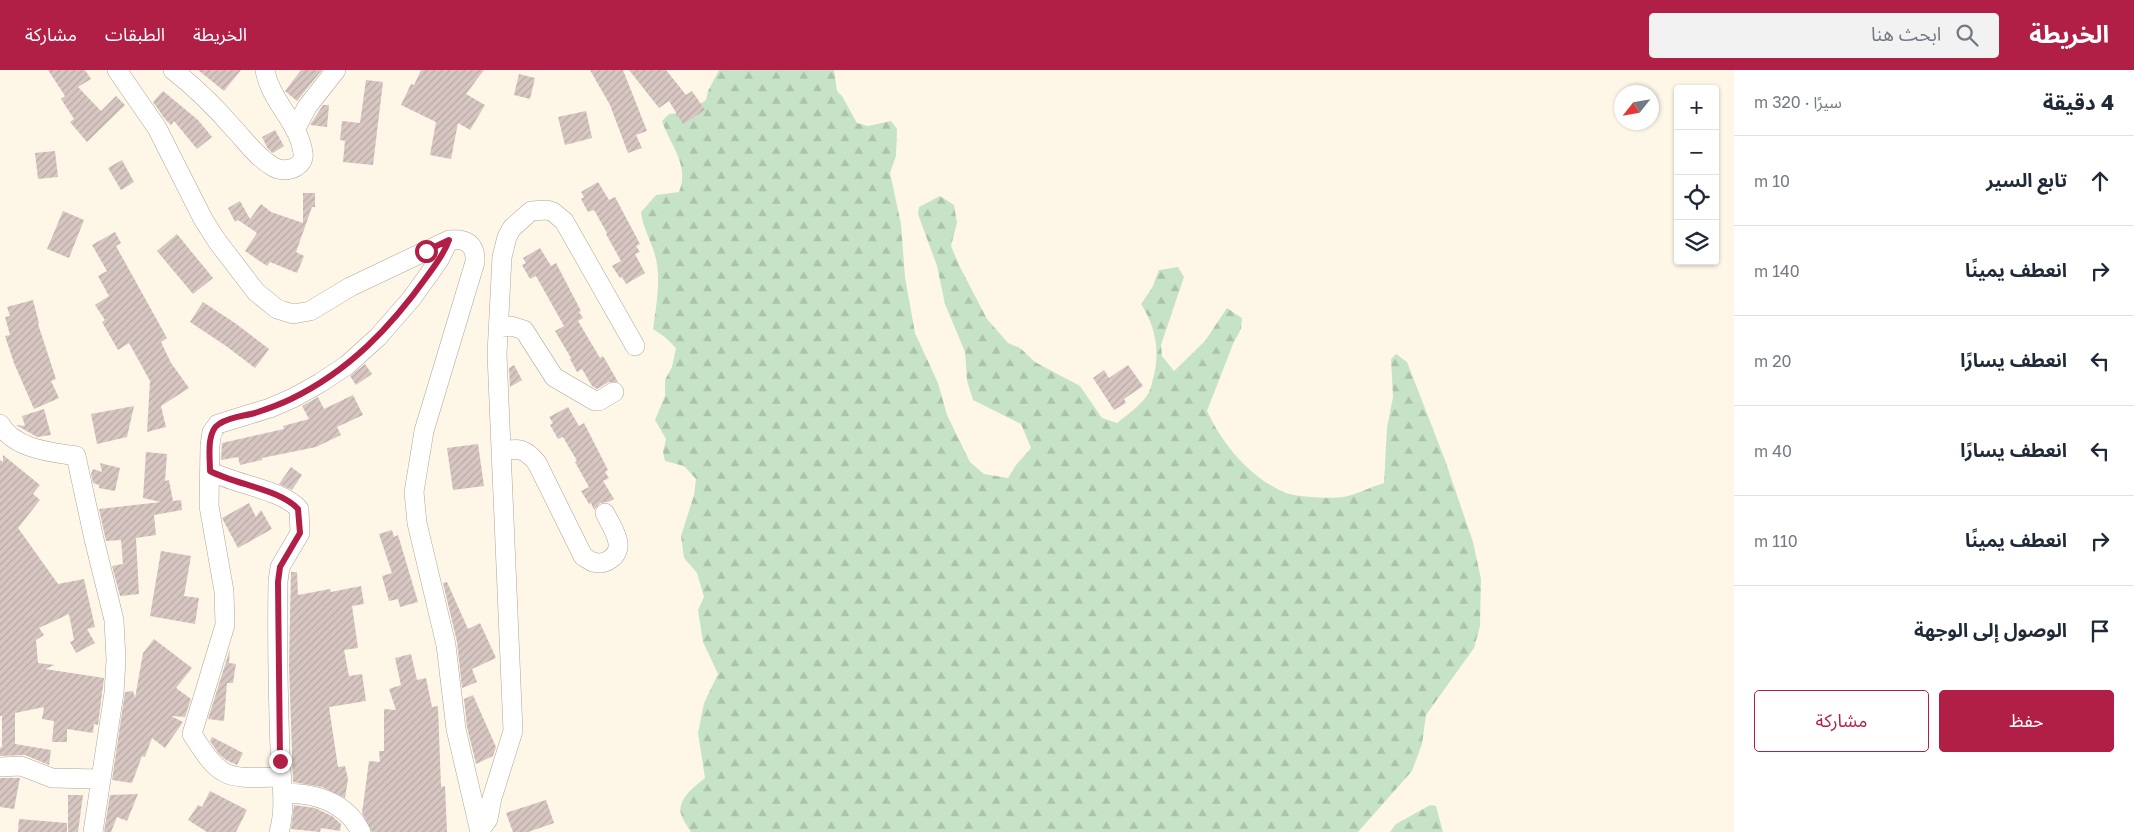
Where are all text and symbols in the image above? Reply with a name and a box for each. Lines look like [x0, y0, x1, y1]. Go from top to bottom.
search box [1649, 13, 1999, 58]
text: الخريطة [2029, 19, 2109, 48]
icon: search [1953, 21, 1981, 49]
text: ابحث هنا [1871, 22, 1941, 45]
text: مشاركة [25, 23, 77, 45]
text: الطبقات [105, 23, 165, 45]
text: الخريطة [193, 23, 247, 45]
north arrow [1614, 85, 1659, 130]
map controls [1674, 85, 1719, 265]
button: + [1674, 85, 1719, 130]
text: 4 دقيقة [2043, 89, 2114, 115]
text: سيرًا · 320 m [1754, 92, 1842, 112]
button: − [1674, 130, 1719, 175]
icon: ahead [2086, 167, 2114, 195]
text: تابع السير [1986, 168, 2067, 191]
text: 10 m [1754, 171, 1790, 191]
button: locate [1674, 175, 1719, 220]
button: layers [1674, 220, 1719, 265]
route start [415, 240, 438, 263]
icon: right [2086, 257, 2114, 285]
text: انعطف يمينًا [1965, 258, 2067, 281]
text: 140 m [1754, 261, 1800, 281]
icon: left [2086, 347, 2114, 375]
text: انعطف يسارًا [1960, 348, 2067, 371]
text: 20 m [1754, 351, 1791, 371]
icon: left [2086, 437, 2114, 465]
text: انعطف يسارًا [1960, 438, 2067, 461]
text: 40 m [1754, 441, 1792, 461]
icon: right [2086, 527, 2114, 555]
text: انعطف يمينًا [1965, 528, 2067, 551]
text: 110 m [1754, 531, 1798, 551]
icon: arrive [2086, 617, 2114, 645]
text: الوصول إلى الوجهة [1914, 618, 2067, 641]
button: مشاركة [1754, 690, 1929, 752]
button: حفظ [1939, 690, 2114, 752]
route end [269, 750, 292, 773]

